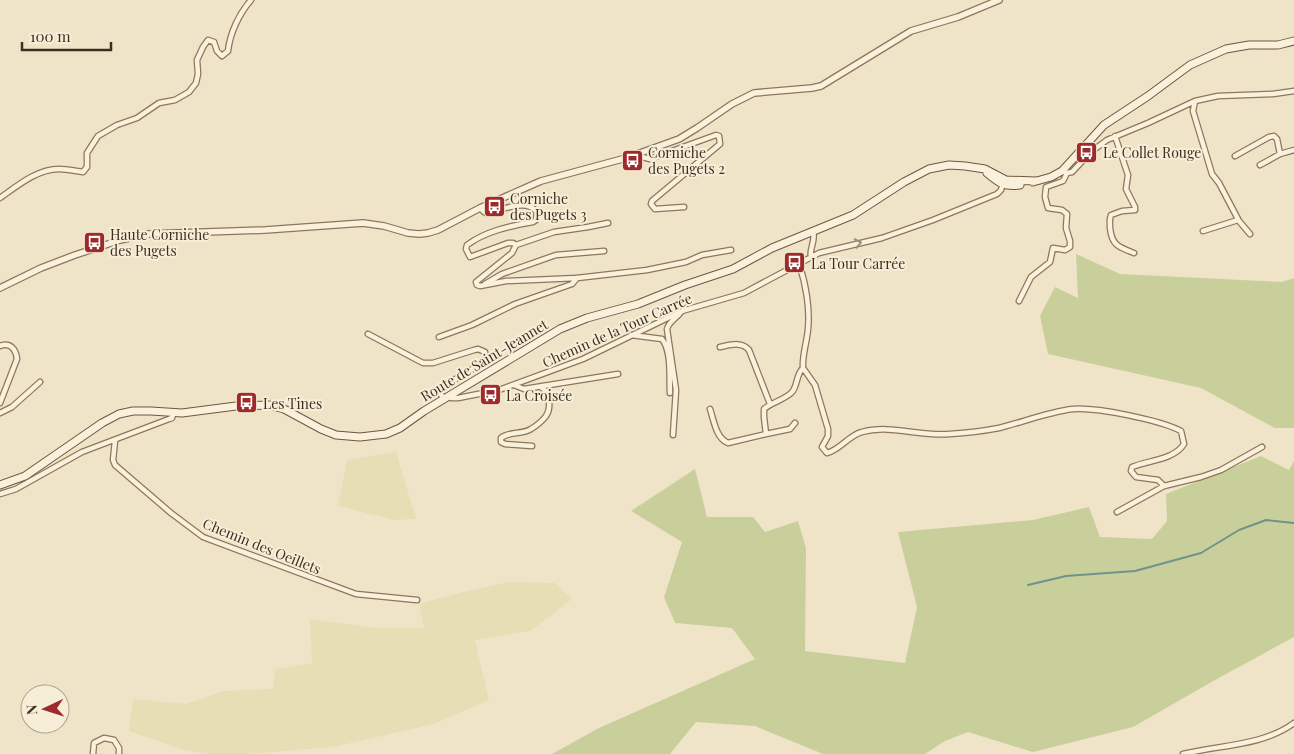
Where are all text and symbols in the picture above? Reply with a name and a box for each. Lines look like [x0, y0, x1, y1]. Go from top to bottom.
scale bar [22, 20, 111, 52]
text: 100 m [30, 26, 71, 46]
bus stop icon: Le Collet Rouge [1075, 140, 1099, 164]
place label: Corniche des Pugets 2 [648, 143, 725, 178]
place label: Le Collet Rouge [1103, 143, 1201, 162]
bus stop icon: Corniche des Pugets 2 [620, 148, 644, 172]
place label: Corniche des Pugets 3 [510, 189, 587, 224]
bus stop icon: Corniche des Pugets 3 [482, 194, 506, 218]
place label: Haute Corniche des Pugets [110, 225, 209, 260]
bus stop icon: Haute Corniche des Pugets [82, 230, 106, 254]
one-way arrow [853, 238, 862, 249]
bus stop icon: La Tour Carrée [783, 251, 807, 275]
place label: La Tour Carrée [811, 254, 905, 273]
street label: Chemin de la Tour Carrée [539, 288, 695, 372]
street label: Route de Saint-Jeannet [417, 314, 552, 406]
bus stop icon: La Croisée [478, 383, 502, 407]
place label: La Croisée [506, 386, 572, 405]
bus stop icon: Les Tines [235, 391, 259, 415]
place label: Les Tines [263, 394, 322, 413]
street label: Chemin des Oeillets [200, 514, 324, 578]
north arrow [20, 684, 70, 734]
text: N [22, 704, 41, 716]

